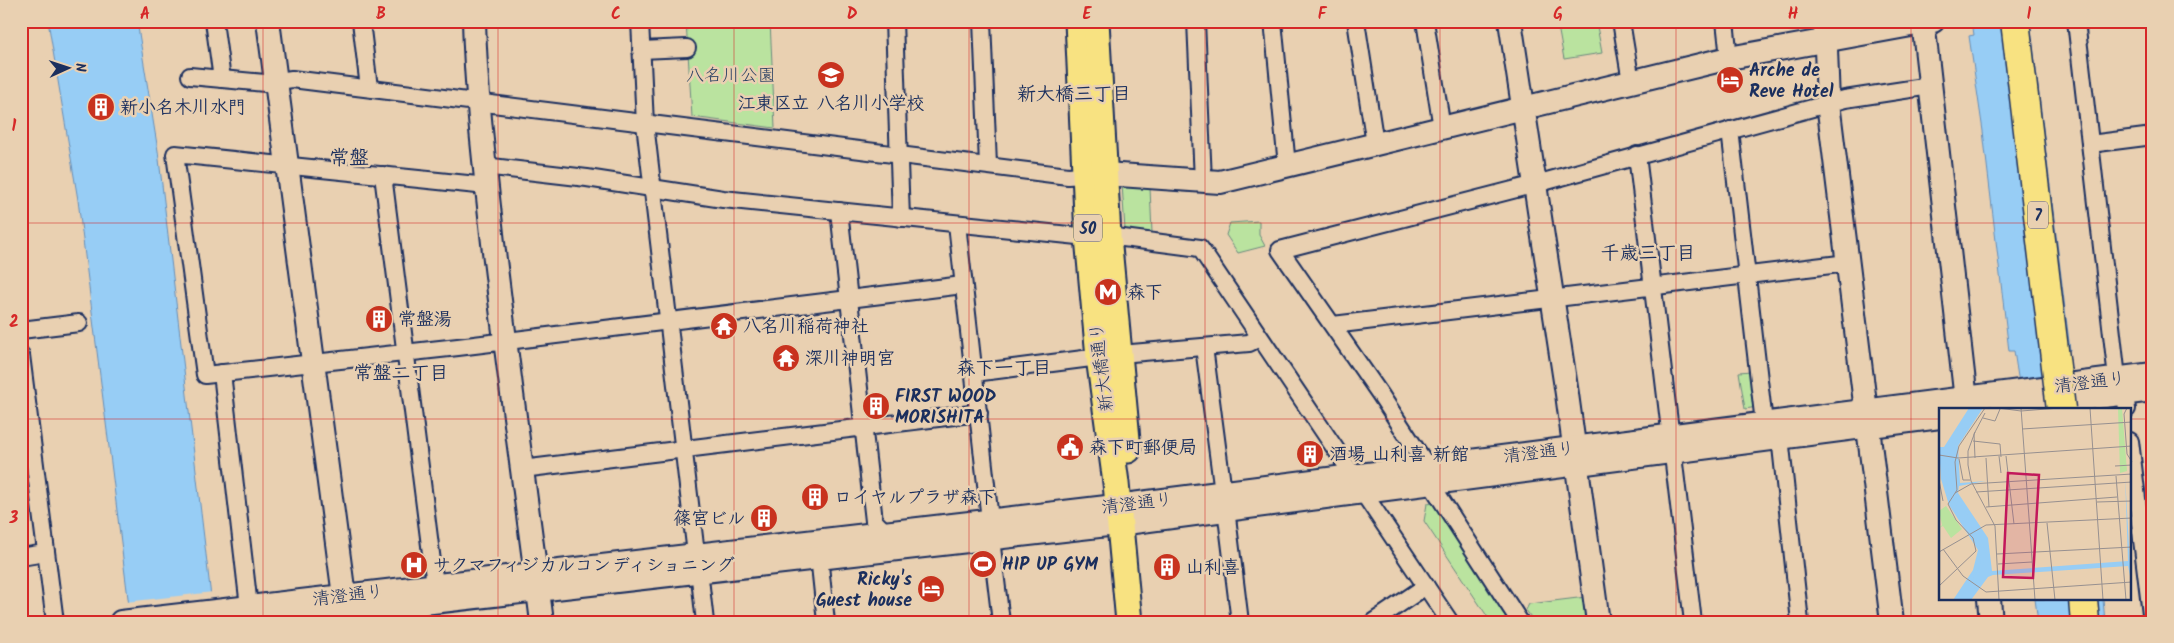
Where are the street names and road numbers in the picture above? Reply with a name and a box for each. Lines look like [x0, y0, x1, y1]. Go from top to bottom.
road number: 7 [2028, 202, 2048, 228]
road number: 50 [1074, 214, 1102, 242]
street label: 新大橋通り [1083, 320, 1122, 413]
street label: 清澄通り [2053, 365, 2128, 402]
street label: 清澄通り [1502, 435, 1577, 472]
street label: 清澄通り [1100, 486, 1175, 523]
street label: 清澄通り [311, 578, 386, 615]

